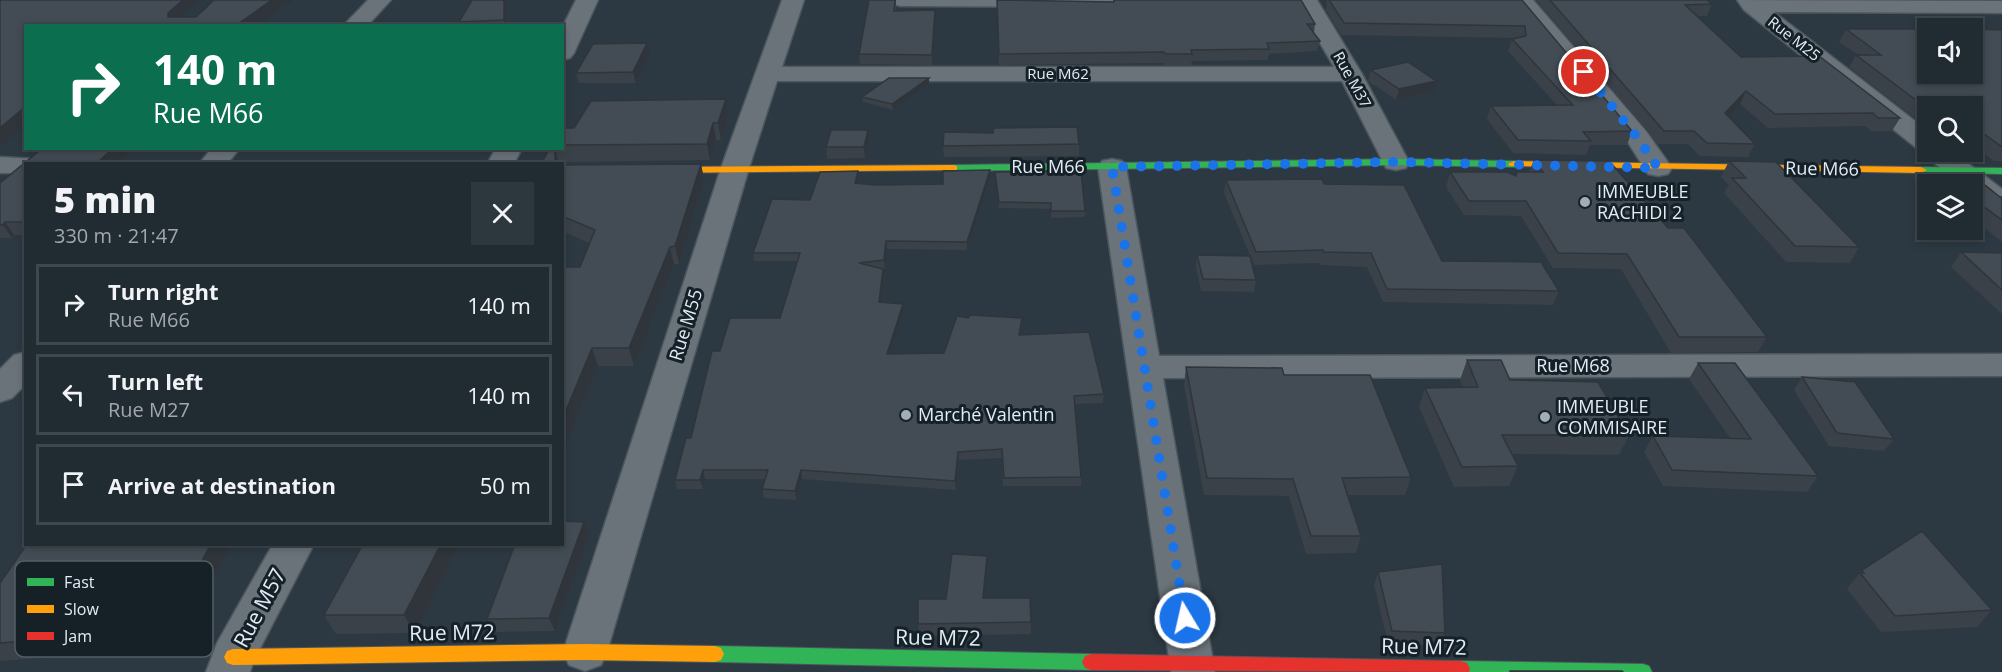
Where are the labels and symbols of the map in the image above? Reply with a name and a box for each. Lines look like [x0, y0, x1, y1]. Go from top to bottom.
street label: Rue M25 [1764, 11, 1825, 65]
pin [1558, 46, 1609, 97]
street label: Rue M37 [1329, 48, 1377, 111]
street label: Rue M62 [1027, 63, 1089, 83]
street label: Rue M66 [1011, 154, 1085, 178]
street label: Rue M66 [1785, 155, 1859, 181]
place label: IMMEUBLE RACHIDI 2 [1597, 179, 1689, 224]
marker: IMMEUBLE RACHIDI 2 [1578, 195, 1592, 209]
street label: Rue M55 [663, 286, 707, 363]
street label: Rue M68 [1536, 353, 1610, 377]
place label: IMMEUBLE COMMISAIRE [1557, 394, 1667, 439]
place label: Marché Valentin [918, 402, 1054, 426]
marker: Marché Valentin [899, 408, 913, 422]
marker: IMMEUBLE COMMISAIRE [1538, 410, 1552, 424]
legend [15, 561, 213, 657]
street label: Rue M57 [227, 563, 292, 652]
text: Fast [64, 571, 95, 593]
position arrow [1153, 586, 1217, 650]
text: Slow [64, 598, 99, 620]
street label: Rue M72 [409, 617, 495, 647]
street label: Rue M72 [895, 622, 981, 652]
text: Jam [62, 625, 92, 647]
street label: Rue M72 [1381, 631, 1467, 661]

